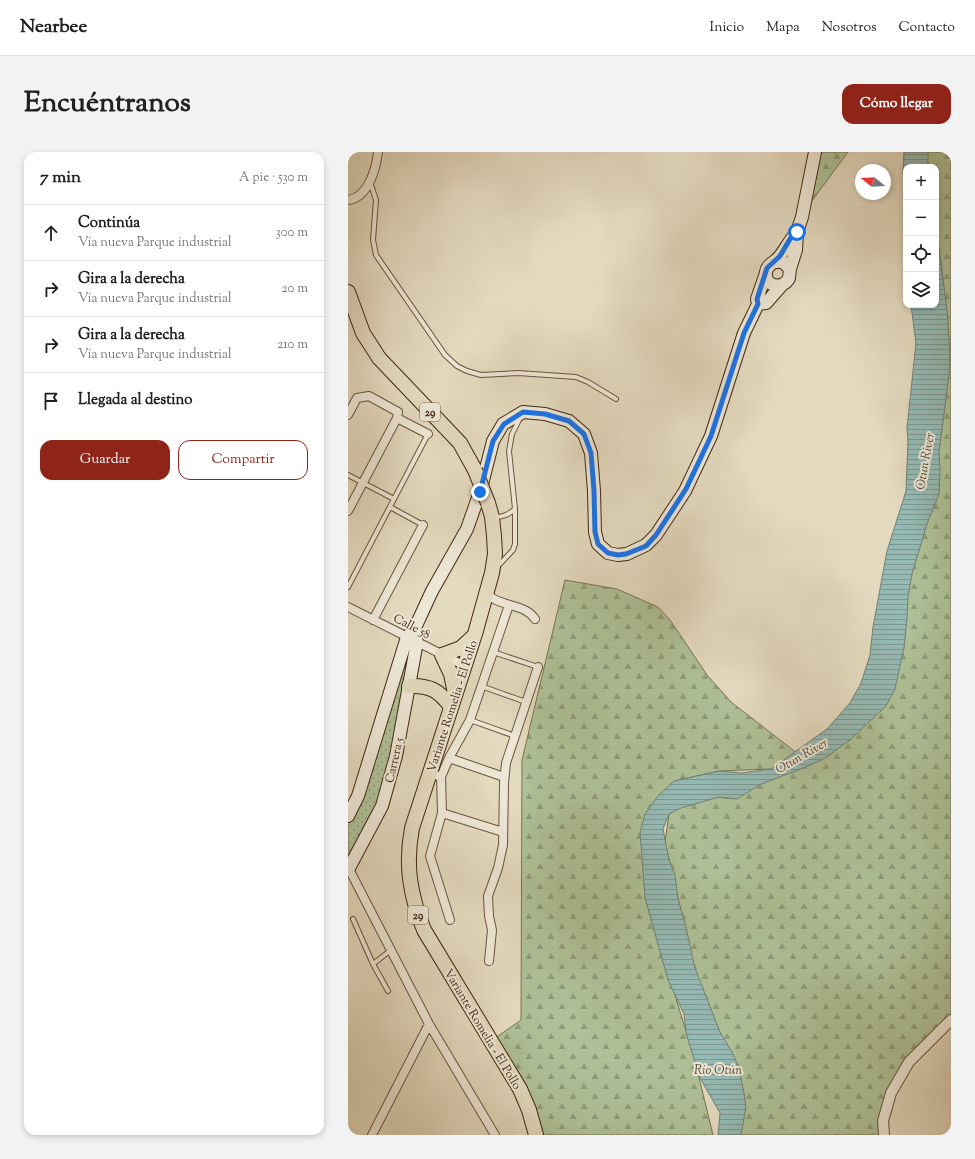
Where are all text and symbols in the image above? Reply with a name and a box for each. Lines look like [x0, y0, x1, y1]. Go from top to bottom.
text: Nearbee [20, 14, 87, 41]
text: Inicio [710, 18, 744, 38]
text: Mapa [766, 18, 800, 38]
text: Nosotros [822, 18, 877, 38]
text: Contacto [899, 18, 955, 38]
text: Encuéntranos [24, 84, 191, 124]
button: Cómo llegar [842, 84, 951, 124]
north arrow [855, 164, 891, 200]
map controls [903, 164, 939, 308]
button: + [903, 164, 939, 200]
text: 7 min [40, 166, 81, 190]
text: A pie · 530 m [239, 169, 308, 187]
button: − [903, 200, 939, 236]
text: Continúa [78, 213, 140, 234]
icon: ahead [40, 222, 62, 244]
route start [788, 223, 806, 241]
text: 300 m [276, 224, 308, 242]
text: Vía nueva Parque industrial [78, 234, 232, 252]
button: locate [903, 236, 939, 272]
text: Gira a la derecha [78, 269, 185, 290]
button: layers [903, 272, 939, 308]
icon: right [40, 278, 62, 300]
text: 20 m [282, 280, 308, 298]
text: Vía nueva Parque industrial [78, 290, 232, 308]
text: Gira a la derecha [78, 325, 185, 346]
icon: right [40, 334, 62, 356]
text: 210 m [277, 336, 308, 354]
text: Vía nueva Parque industrial [78, 346, 232, 364]
icon: arrive [40, 390, 62, 412]
text: Llegada al destino [78, 390, 193, 411]
road number: 29 [420, 403, 440, 421]
water label: Otun River [912, 431, 940, 491]
button: Guardar [40, 440, 170, 480]
button: Compartir [178, 440, 308, 480]
route end [471, 483, 489, 501]
street label: Calle 58 [390, 610, 433, 644]
street label: Variante Romelia - El Pollo [423, 638, 483, 775]
water label: Otun River [773, 734, 832, 779]
street label: Carrera 5 [381, 736, 409, 785]
road number: 29 [408, 906, 428, 924]
street label: Variante Romelia - El Pollo [439, 966, 526, 1094]
water label: Río Otún [694, 1062, 742, 1080]

